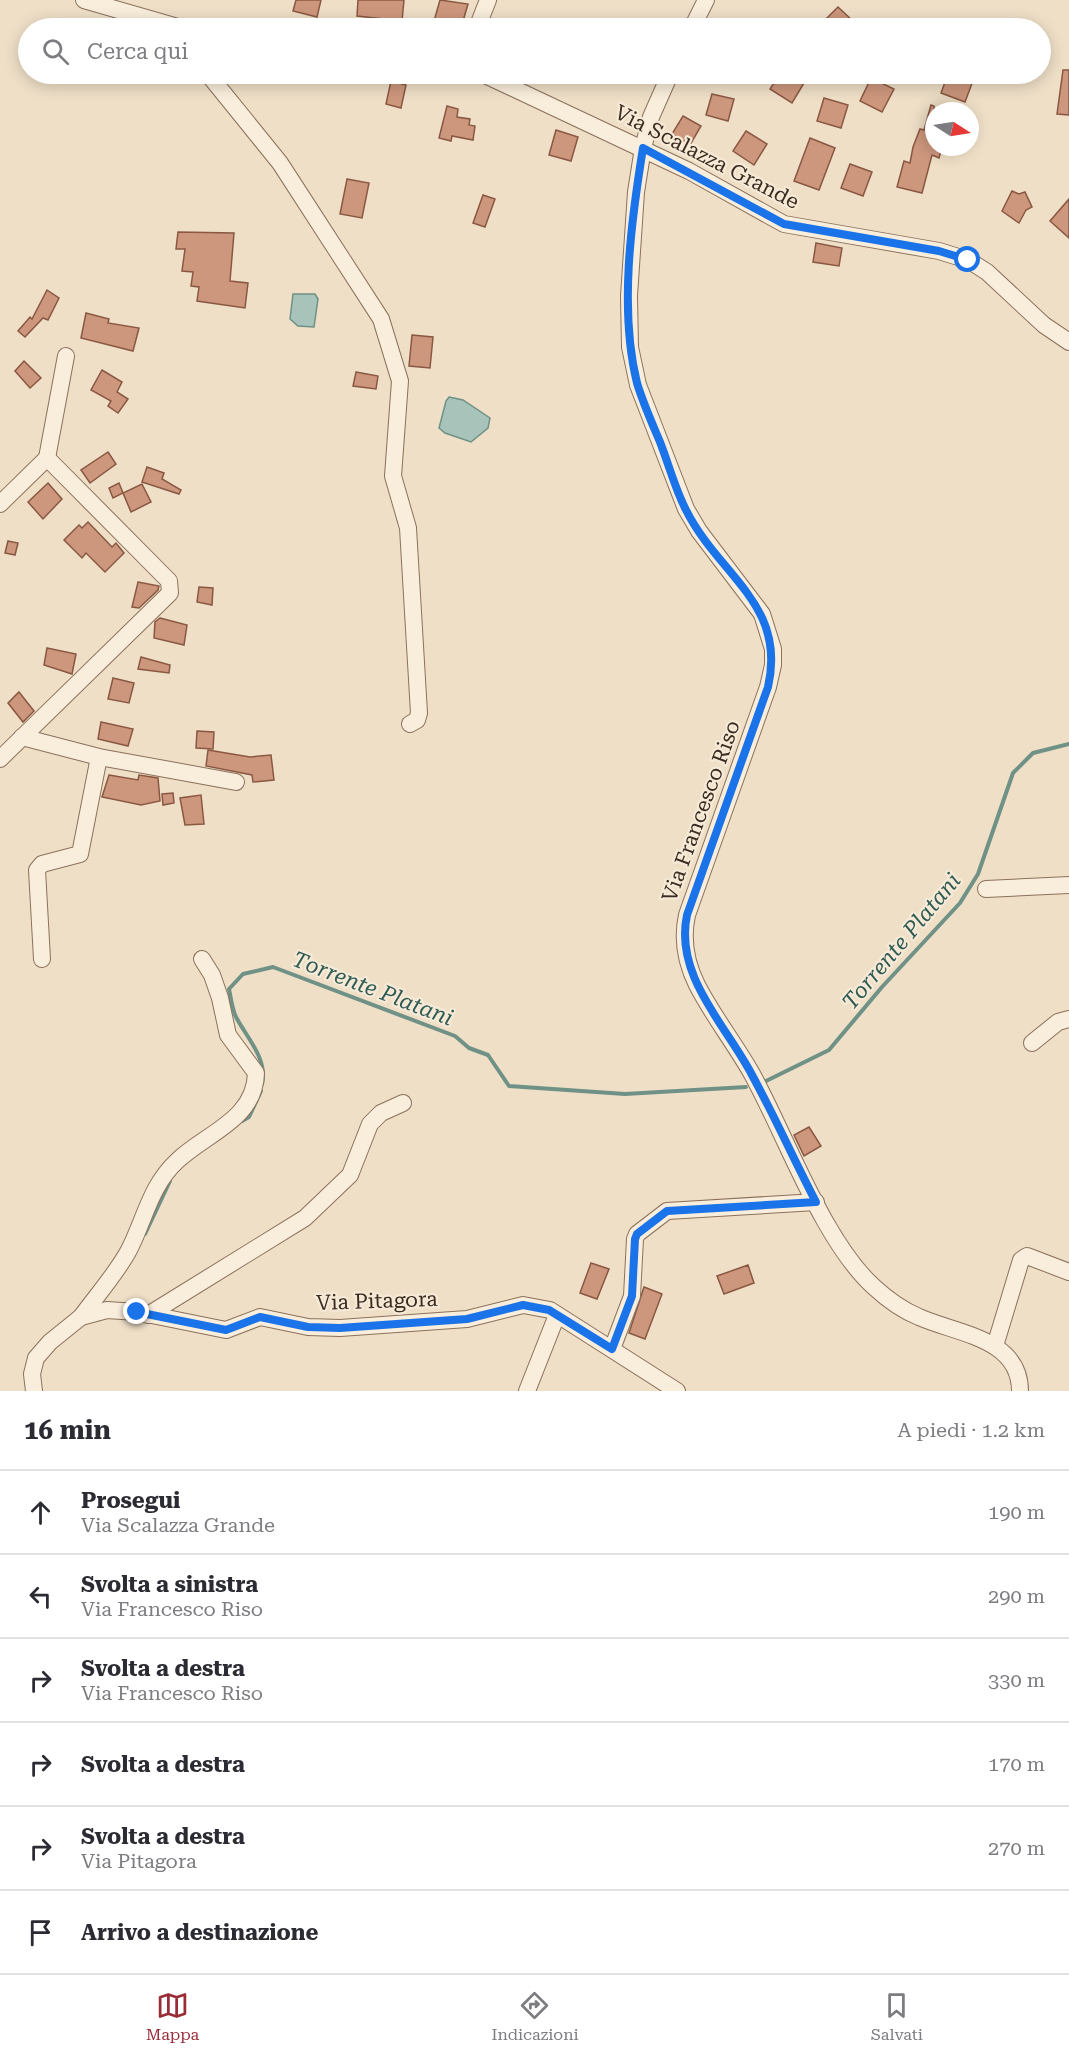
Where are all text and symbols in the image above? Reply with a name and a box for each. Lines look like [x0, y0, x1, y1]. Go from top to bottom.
search box [18, 18, 1051, 84]
icon: search [39, 35, 72, 68]
text: Cerca qui [87, 39, 188, 64]
street label: Via Scalazza Grande [611, 100, 803, 214]
north arrow [925, 102, 979, 156]
route start [954, 246, 980, 272]
street label: Via Francesco Riso [657, 717, 745, 905]
water label: Torrente Platani [837, 868, 966, 1015]
water label: Torrente Platani [289, 946, 457, 1031]
street label: Via Pitagora [316, 1287, 439, 1315]
route end [123, 1298, 149, 1324]
text: 16 min [24, 1415, 111, 1445]
text: A piedi · 1.2 km [898, 1418, 1045, 1442]
text: Prosegui [81, 1488, 180, 1513]
icon: ahead [24, 1496, 57, 1529]
text: 190 m [988, 1500, 1045, 1524]
text: Via Scalazza Grande [81, 1513, 275, 1537]
text: Svolta a sinistra [81, 1572, 258, 1597]
icon: left [24, 1580, 57, 1613]
text: 290 m [988, 1584, 1045, 1608]
text: Via Francesco Riso [81, 1597, 263, 1621]
text: Svolta a destra [81, 1656, 245, 1681]
icon: right [24, 1664, 57, 1697]
text: 330 m [988, 1668, 1045, 1692]
text: Via Francesco Riso [81, 1681, 263, 1705]
icon: right [24, 1748, 57, 1781]
text: Svolta a destra [81, 1752, 245, 1777]
text: 170 m [988, 1752, 1045, 1776]
text: Svolta a destra [81, 1824, 245, 1849]
icon: right [24, 1832, 57, 1865]
text: 270 m [988, 1836, 1045, 1860]
text: Via Pitagora [81, 1849, 197, 1873]
icon: arrive [24, 1916, 57, 1949]
text: Arrivo a destinazione [81, 1920, 318, 1945]
tab: Mappa [146, 1989, 199, 2044]
tab: Indicazioni [491, 1989, 579, 2044]
tab: Salvati [871, 1989, 923, 2044]

